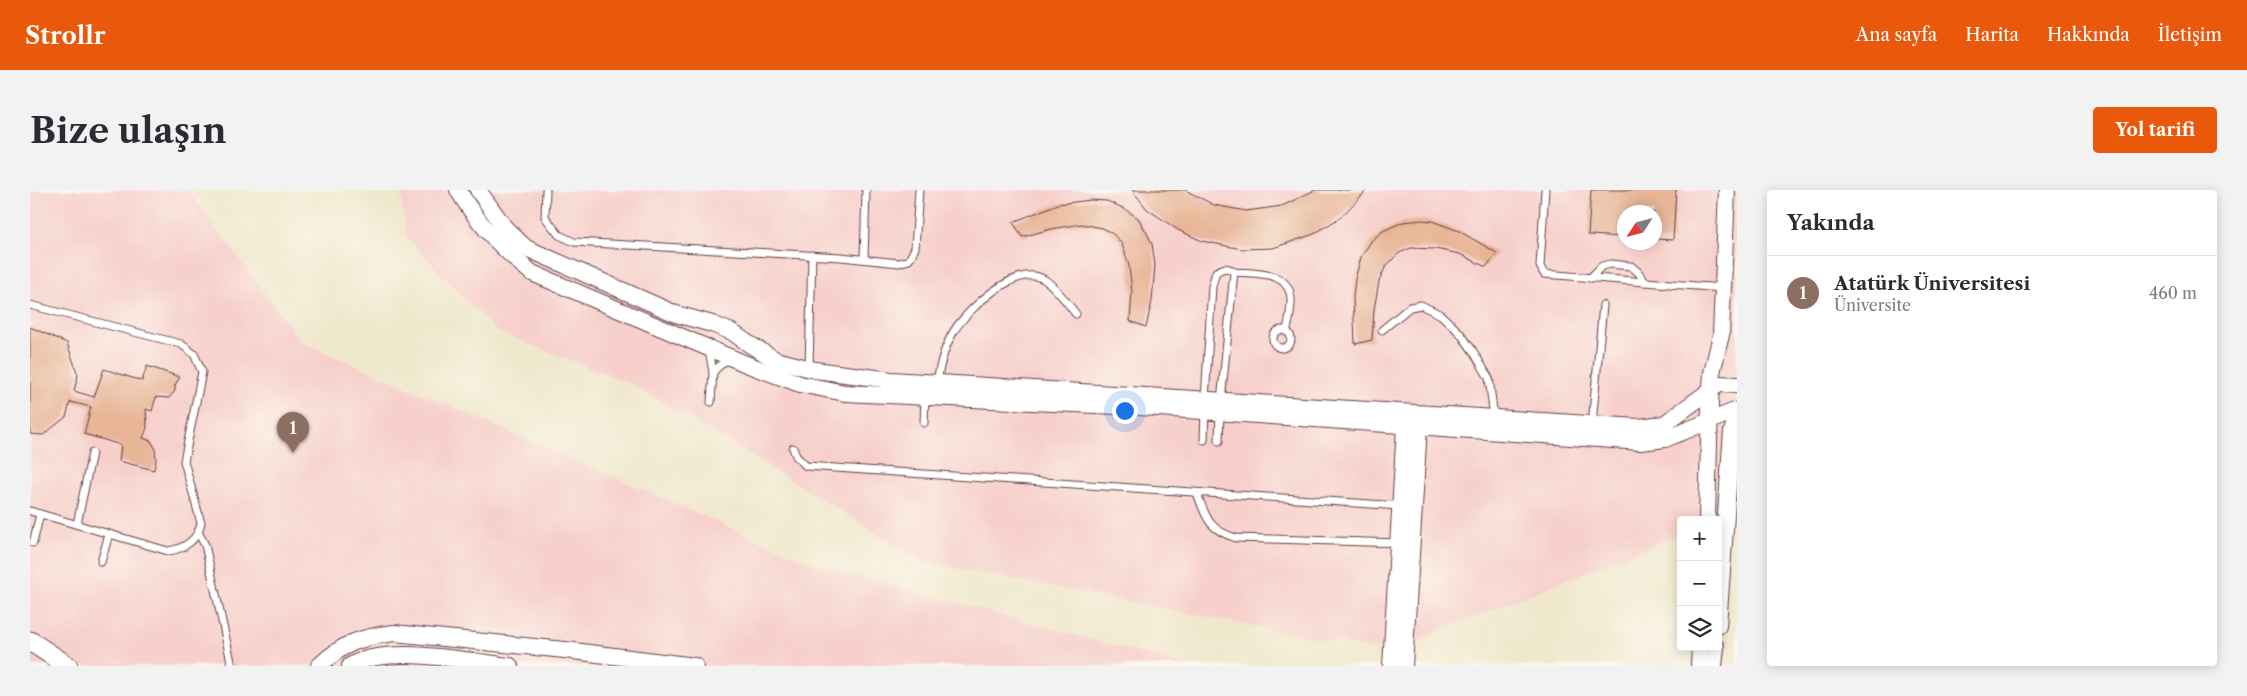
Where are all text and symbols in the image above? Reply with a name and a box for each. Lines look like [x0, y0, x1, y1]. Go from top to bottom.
text: Strollr [25, 21, 105, 50]
text: Ana sayfa [1856, 24, 1937, 46]
text: Harita [1965, 24, 2019, 46]
text: Hakkında [2047, 24, 2130, 46]
text: İletişim [2158, 24, 2222, 46]
button: Yol tarifi [2093, 107, 2217, 153]
text: Bize ulaşın [30, 109, 227, 152]
north arrow [1617, 205, 1662, 250]
text: Yakında [1787, 210, 1875, 235]
text: Atatürk Üniversitesi [1834, 272, 2030, 295]
text: 1 [1799, 283, 1807, 303]
text: 460 m [2149, 283, 2197, 303]
text: Üniversite [1834, 295, 1911, 315]
your location [1112, 398, 1138, 424]
pin: 1 [277, 412, 309, 453]
map controls [1677, 516, 1722, 651]
button: + [1677, 516, 1722, 561]
button: − [1677, 561, 1722, 606]
button: layers [1677, 606, 1722, 651]

